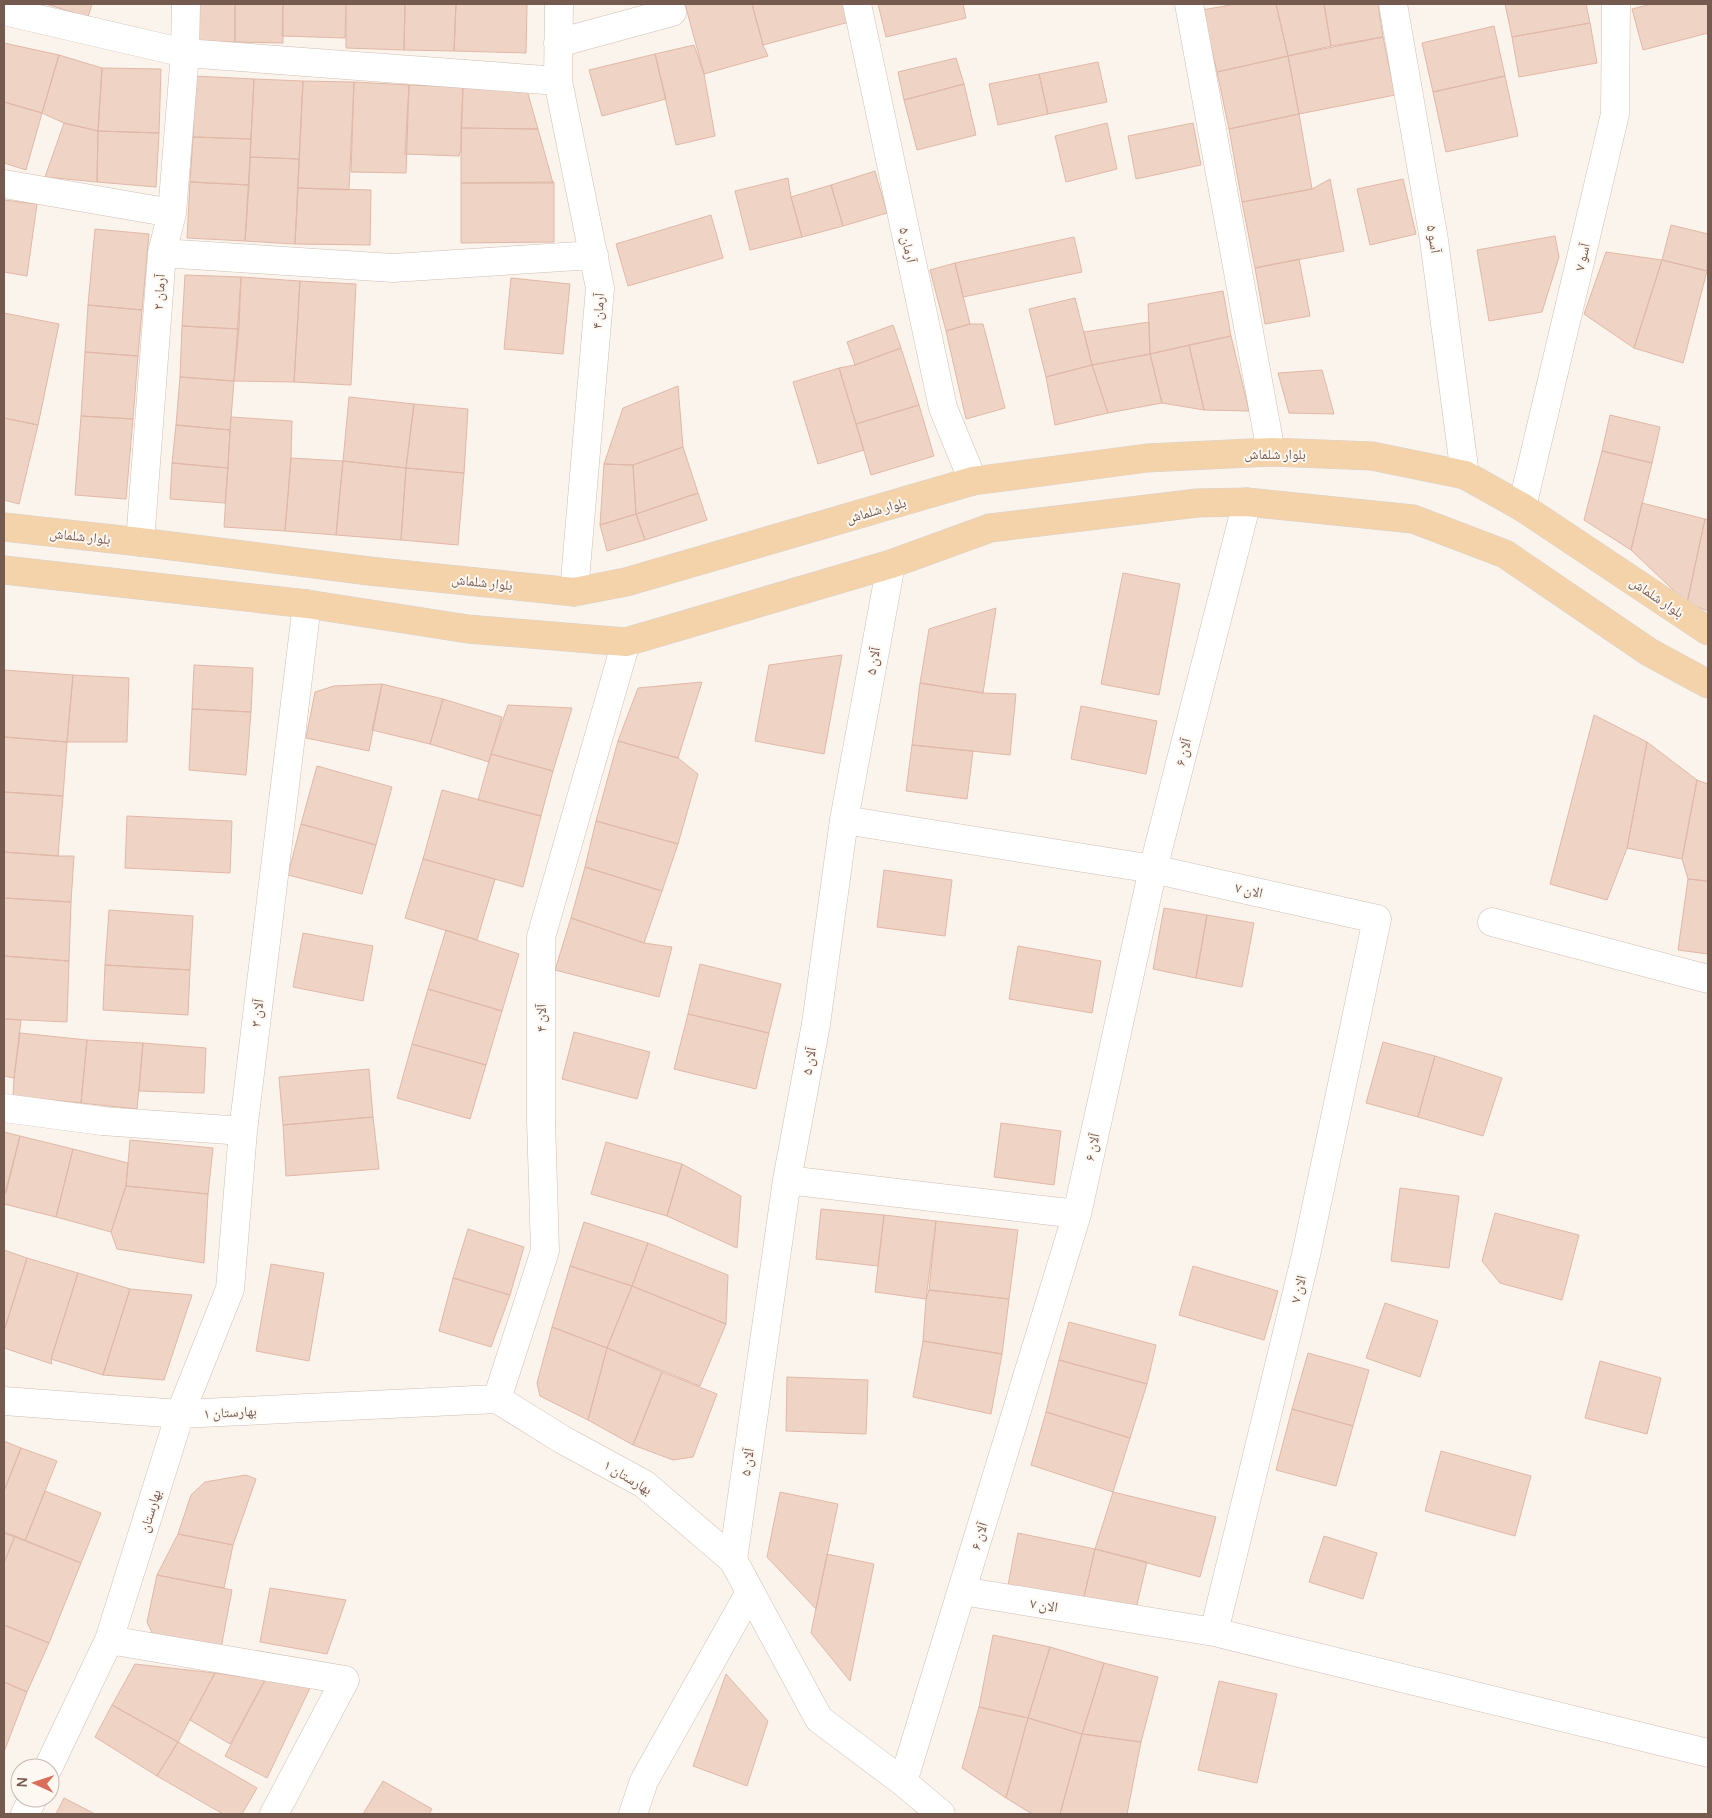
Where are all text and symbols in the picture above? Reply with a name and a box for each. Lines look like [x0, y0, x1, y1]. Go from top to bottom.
street label: آسو ۵ [1423, 224, 1446, 255]
street label: آرمان ۵ [895, 225, 922, 265]
street label: آسو ۷ [1569, 241, 1594, 273]
street label: آرمان ۲ [148, 273, 169, 311]
street label: آرمان ۴ [587, 292, 608, 330]
street label: بلوار شلماش [1244, 444, 1306, 463]
street label: بلوار شلماش [844, 492, 908, 527]
street label: بلوار شلماش [48, 523, 112, 548]
street label: بلوار شلماش [450, 569, 514, 594]
street label: بلوار شلماش [1626, 572, 1688, 622]
street label: آلان ۵ [861, 645, 884, 676]
street label: آلان ۶ [1170, 736, 1195, 768]
street label: الان ۷ [1233, 877, 1265, 902]
street label: آلان ۳ [245, 998, 268, 1028]
street label: آلان ۴ [531, 1004, 550, 1032]
street label: آلان ۵ [797, 1045, 820, 1076]
street label: آلان ۶ [1079, 1131, 1104, 1163]
street label: الان ۷ [1285, 1273, 1310, 1305]
street label: بهارستان ۱ [203, 1401, 257, 1422]
street label: آلان ۵ [735, 1446, 758, 1477]
street label: بهارستان ۱ [601, 1455, 656, 1498]
street label: بهارستان [134, 1487, 165, 1535]
street label: آلان ۶ [965, 1519, 992, 1552]
street label: الان ۷ [1029, 1593, 1059, 1616]
north arrow [10, 1758, 60, 1808]
text: N [12, 1777, 31, 1788]

